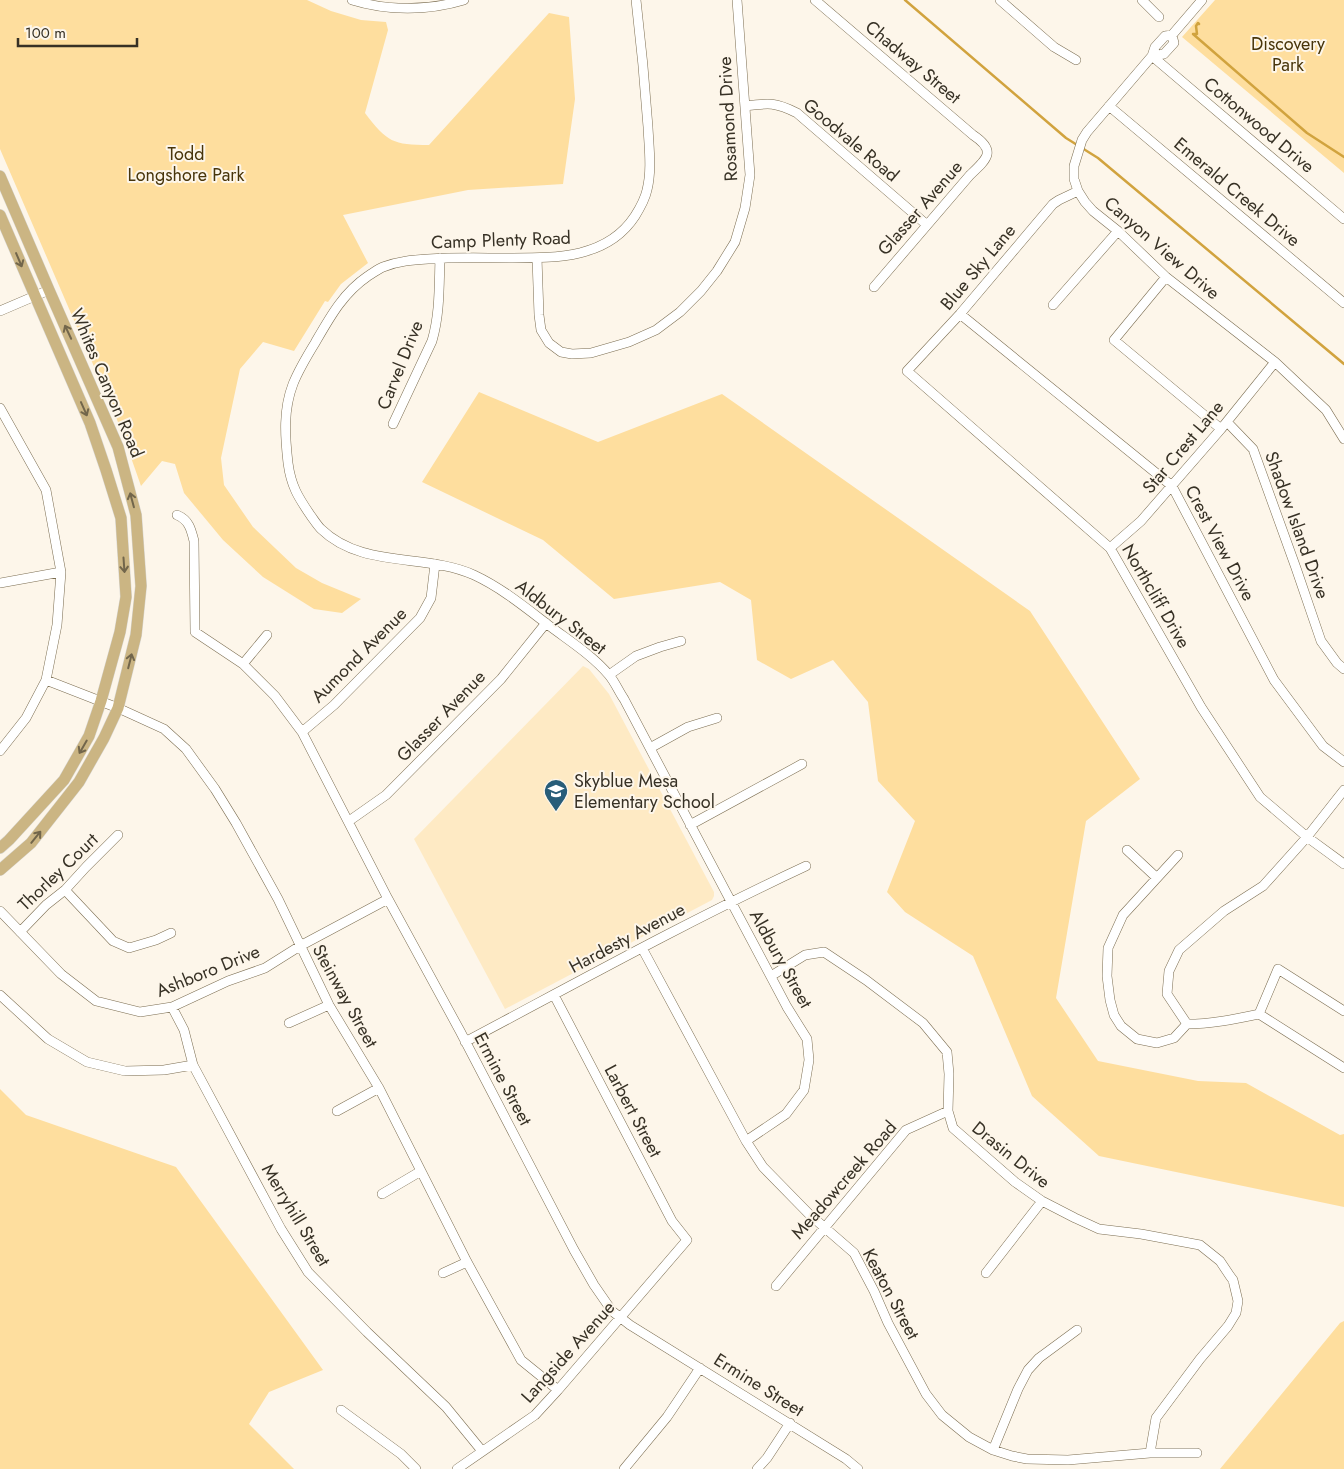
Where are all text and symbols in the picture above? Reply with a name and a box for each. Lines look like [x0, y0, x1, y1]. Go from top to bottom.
street label: Chadway Street [860, 14, 967, 110]
scale bar [18, 15, 136, 47]
text: 100 m [25, 22, 66, 44]
park label: Discovery Park [1251, 31, 1325, 78]
street label: Rosamond Drive [712, 56, 744, 182]
street label: Cottonwood Drive [1198, 71, 1320, 179]
street label: Goodvale Road [797, 92, 905, 188]
street label: Emerald Creek Drive [1168, 131, 1306, 253]
park label: Todd Longshore Park [128, 141, 244, 188]
street label: Glasser Avenue [871, 155, 969, 261]
street label: Canyon View Drive [1098, 190, 1226, 306]
street label: Blue Sky Lane [934, 218, 1022, 316]
street label: Camp Plenty Road [431, 225, 571, 255]
one-way arrow [15, 252, 25, 267]
street label: Whites Canyon Road [64, 304, 150, 462]
street label: Carvel Drive [370, 316, 430, 414]
one-way arrow [63, 325, 72, 340]
street label: Star Crest Lane [1136, 395, 1230, 499]
one-way arrow [80, 401, 90, 416]
street label: Shadow Island Drive [1258, 448, 1336, 602]
street label: Crest View Drive [1179, 481, 1261, 605]
one-way arrow [127, 492, 136, 508]
street label: Northcliff Drive [1116, 539, 1196, 653]
one-way arrow [119, 557, 128, 573]
street label: Aldbury Street [510, 573, 612, 661]
street label: Aumond Avenue [305, 601, 413, 709]
one-way arrow [126, 653, 135, 669]
street label: Glasser Avenue [391, 664, 491, 768]
one-way arrow [78, 739, 88, 753]
place label: Skyblue Mesa Elementary School [574, 768, 715, 815]
school or university icon: Skyblue Mesa Elementary School [543, 778, 569, 812]
street label: Thorley Court [12, 827, 104, 917]
one-way arrow [30, 831, 41, 844]
street label: Hardesty Avenue [564, 896, 690, 980]
street label: Aldbury Street [743, 905, 819, 1014]
street label: Ashboro Drive [152, 938, 264, 1004]
street label: Steinway Street [306, 940, 384, 1053]
street label: Ermine Street [468, 1028, 539, 1131]
street label: Larbert Street [598, 1060, 669, 1162]
street label: Meadowcreek Road [785, 1115, 903, 1245]
street label: Drasin Drive [966, 1115, 1056, 1195]
street label: Merryhill Street [255, 1159, 337, 1272]
street label: Keaton Street [856, 1244, 926, 1345]
street label: Langside Avenue [515, 1295, 621, 1409]
street label: Ermine Street [709, 1347, 810, 1423]

